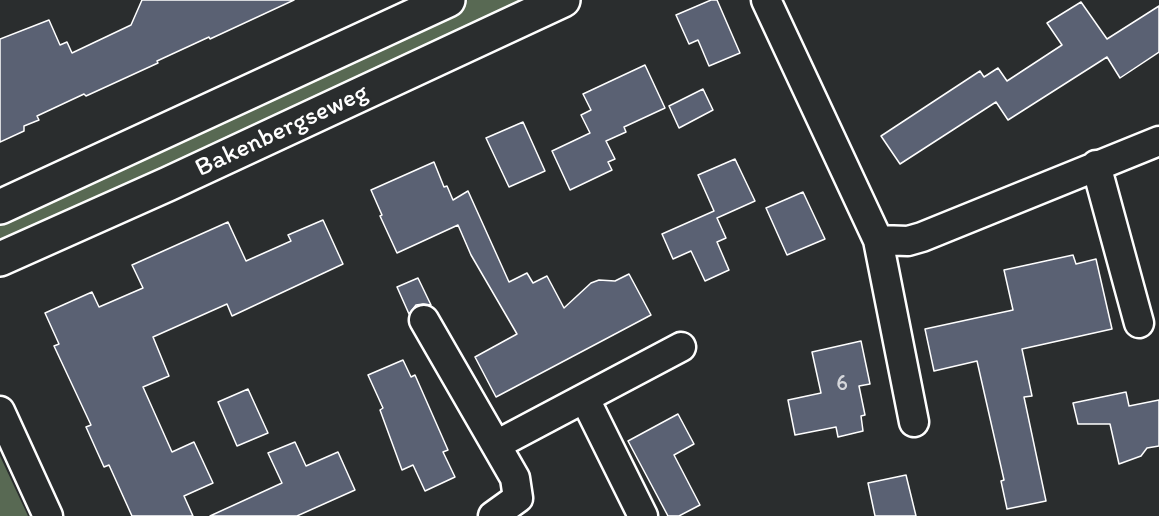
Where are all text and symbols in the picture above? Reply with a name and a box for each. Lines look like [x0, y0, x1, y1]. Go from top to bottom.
street label: Bakenbergseweg [191, 77, 373, 185]
house number: 6 [836, 371, 848, 397]

